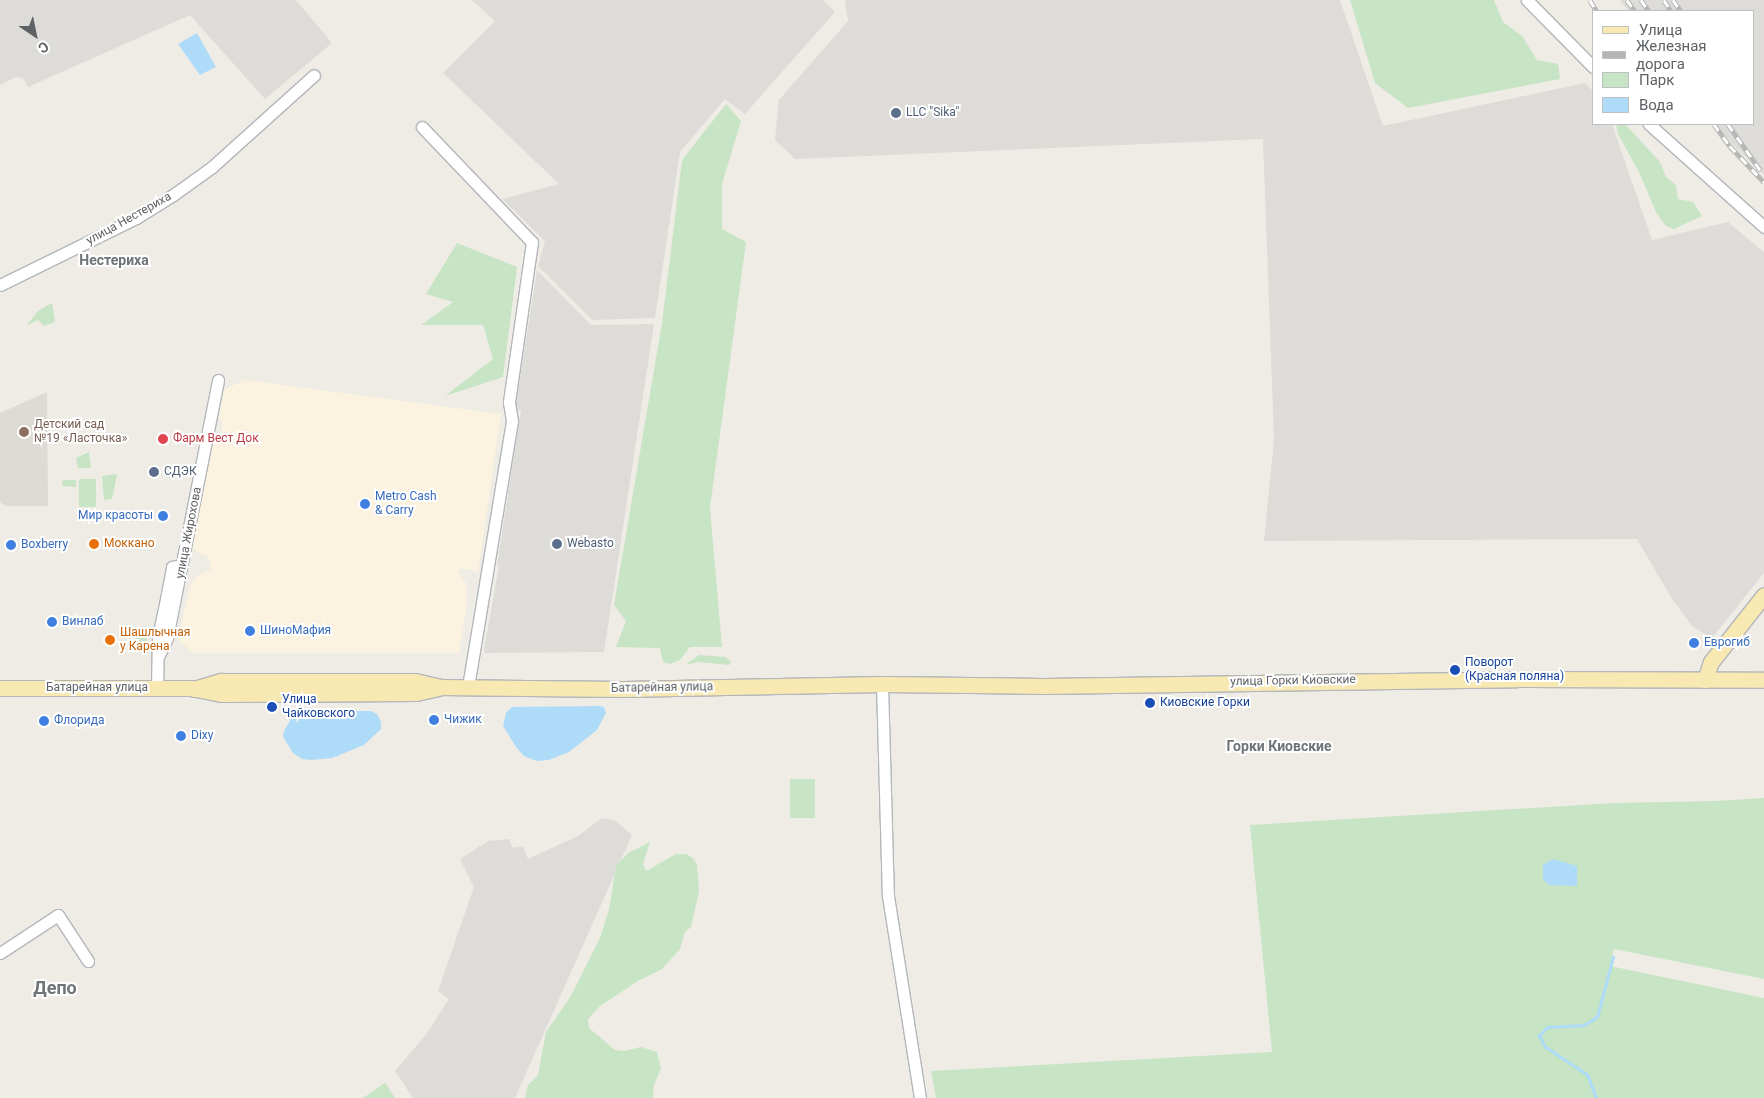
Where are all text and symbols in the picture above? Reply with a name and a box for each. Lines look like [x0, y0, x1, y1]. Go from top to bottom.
north arrow [10, 10, 60, 60]
legend [1592, 10, 1754, 125]
text: Улица [1639, 21, 1682, 39]
text: Железная дорога [1636, 37, 1707, 73]
text: С [35, 38, 52, 57]
text: Парк [1639, 71, 1674, 89]
text: Вода [1639, 96, 1674, 114]
place label: LLC "Sika" [906, 106, 959, 120]
marker: LLC "Sika" [890, 107, 902, 119]
street label: улица Нестериха [84, 190, 174, 248]
district label: Нестериха [79, 252, 149, 268]
place label: Детский сад №19 «Ласточка» [34, 418, 127, 446]
marker: Детский сад №19 «Ласточка» [18, 426, 30, 438]
place label: Фарм Вест Док [173, 432, 259, 446]
marker: Фарм Вест Док [157, 433, 169, 445]
place label: СДЭК [164, 465, 197, 479]
marker: СДЭК [148, 466, 160, 478]
street label: улица Жирохова [173, 486, 205, 580]
place label: Metro Cash & Carry [375, 490, 437, 518]
marker: Metro Cash & Carry [359, 498, 371, 510]
place label: Мир красоты [78, 509, 153, 523]
marker: Мир красоты [157, 510, 169, 522]
place label: Моккано [104, 537, 155, 551]
place label: Webasto [567, 537, 614, 551]
place label: Boxberry [21, 538, 68, 552]
marker: Моккано [88, 538, 100, 550]
marker: Webasto [551, 538, 563, 550]
marker: Boxberry [5, 539, 17, 551]
place label: Винлаб [62, 615, 103, 629]
marker: Винлаб [46, 616, 58, 628]
place label: ШиноМафия [260, 624, 331, 638]
marker: ШиноМафия [244, 625, 256, 637]
place label: Шашлычная у Карена [120, 626, 190, 654]
marker: Шашлычная у Карена [104, 634, 116, 646]
place label: Еврогиб [1704, 636, 1750, 650]
marker: Еврогиб [1688, 637, 1700, 649]
place label: Поворот (Красная поляна) [1465, 656, 1564, 684]
marker: Поворот (Красная поляна) [1449, 664, 1461, 676]
street label: улица Горки Киовские [1230, 673, 1356, 689]
street label: Батарейная улица [611, 680, 713, 696]
street label: Батарейная улица [46, 681, 148, 695]
place label: Улица Чайковского [282, 693, 355, 721]
place label: Киовские Горки [1160, 696, 1250, 710]
marker: Киовские Горки [1144, 697, 1156, 709]
marker: Улица Чайковского [266, 701, 278, 713]
place label: Чижик [444, 713, 482, 727]
place label: Флорида [54, 714, 104, 728]
marker: Чижик [428, 714, 440, 726]
marker: Флорида [38, 715, 50, 727]
place label: Dixy [191, 729, 213, 743]
marker: Dixy [175, 730, 187, 742]
district label: Горки Киовские [1226, 738, 1332, 754]
district label: Депо [33, 977, 77, 999]

